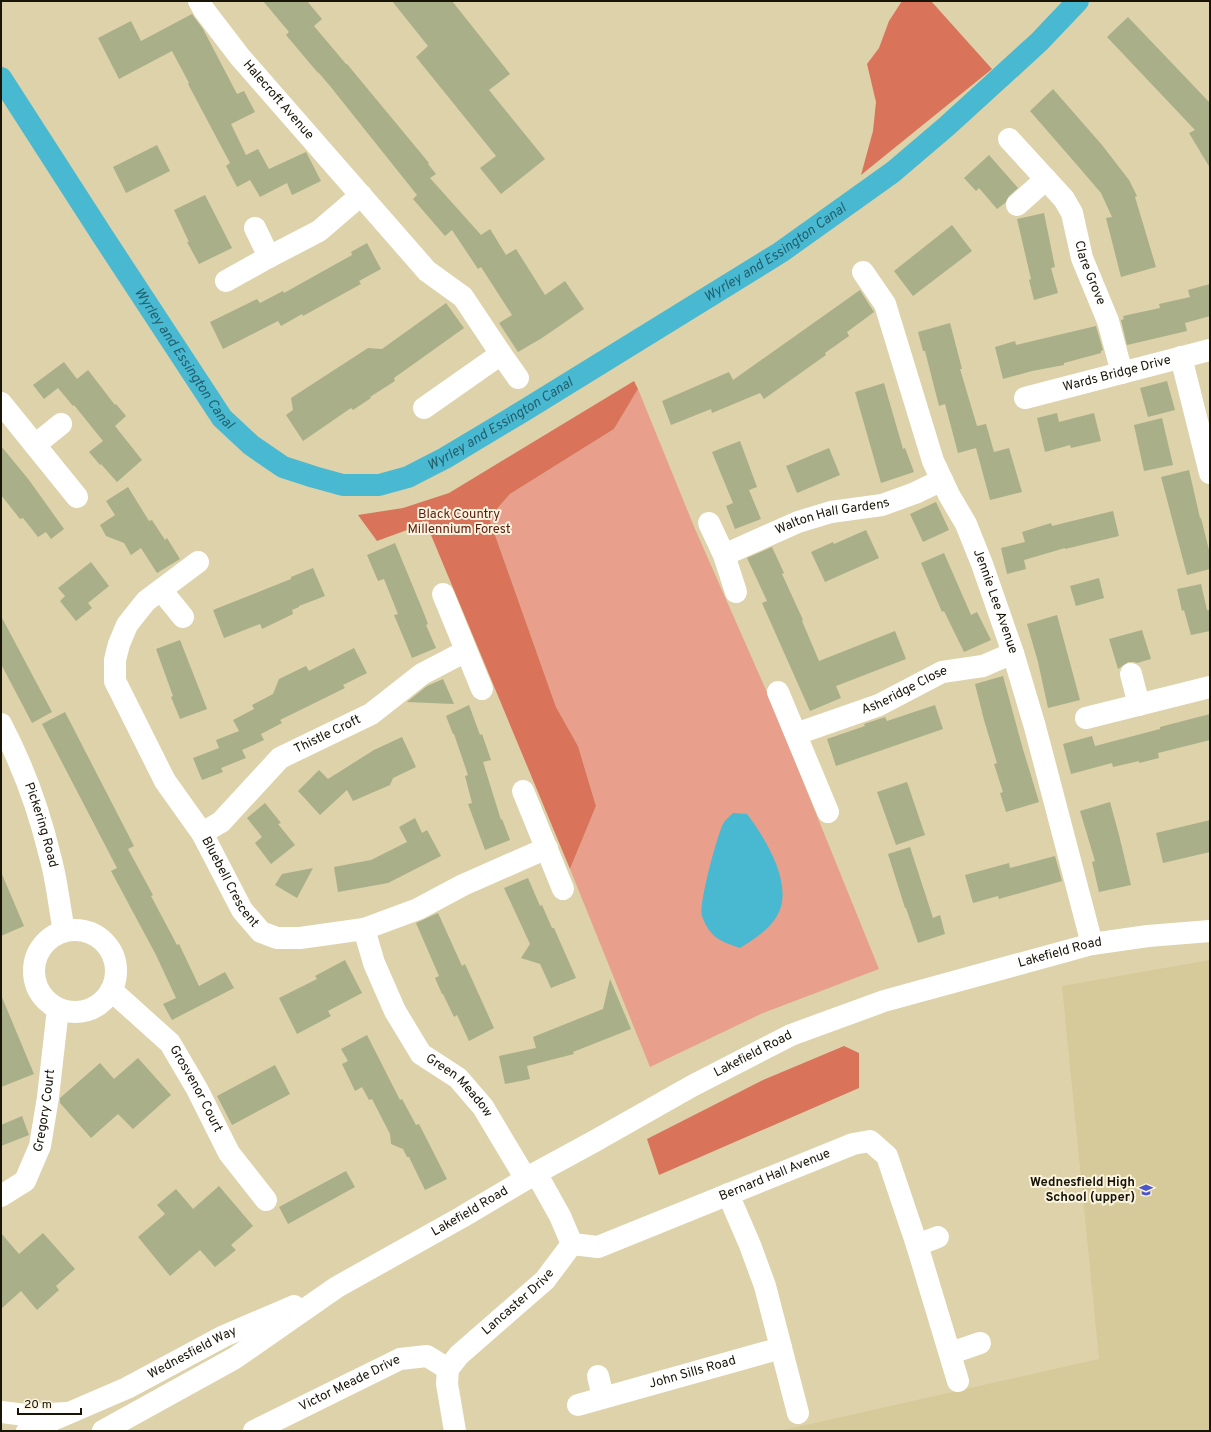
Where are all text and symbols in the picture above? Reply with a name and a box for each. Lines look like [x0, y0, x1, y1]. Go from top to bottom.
street label: Halecroft Avenue [239, 57, 317, 143]
water label: Wyrley and Essington Canal [701, 199, 851, 306]
street label: Clare Grove [1070, 239, 1109, 308]
water label: Wyrley and Essington Canal [130, 285, 238, 434]
street label: Wards Bridge Drive [1061, 352, 1173, 396]
water label: Wyrley and Essington Canal [424, 373, 577, 474]
street label: Walton Hall Gardens [773, 495, 892, 539]
park label: Black Country Millennium Forest [407, 507, 511, 538]
street label: Jennie Lee Avenue [969, 547, 1021, 656]
street label: Asheridge Close [859, 663, 948, 719]
street label: Thistle Croft [292, 712, 364, 758]
street label: Pickering Road [20, 780, 61, 869]
street label: Bluebell Crescent [197, 834, 262, 931]
street label: Lakefield Road [1016, 935, 1103, 972]
street label: Lakefield Road [711, 1028, 795, 1081]
street label: Grosvenor Court [165, 1043, 226, 1135]
street label: Green Meadow [422, 1051, 495, 1120]
street label: Gregory Court [30, 1068, 59, 1155]
street label: Bernard Hall Avenue [717, 1146, 833, 1205]
place label: Wednesfield High School (upper) [1030, 1175, 1135, 1206]
school or university icon: Wednesfield High School (upper) [1138, 1182, 1154, 1198]
street label: Lakefield Road [429, 1183, 511, 1240]
street label: Lancaster Drive [479, 1266, 558, 1339]
street label: Wednesfield Way [145, 1323, 239, 1383]
street label: Victor Meade Drive [297, 1352, 403, 1415]
street label: John Sills Road [647, 1353, 738, 1393]
scale bar [18, 1390, 81, 1416]
text: 20 m [24, 1397, 52, 1413]

